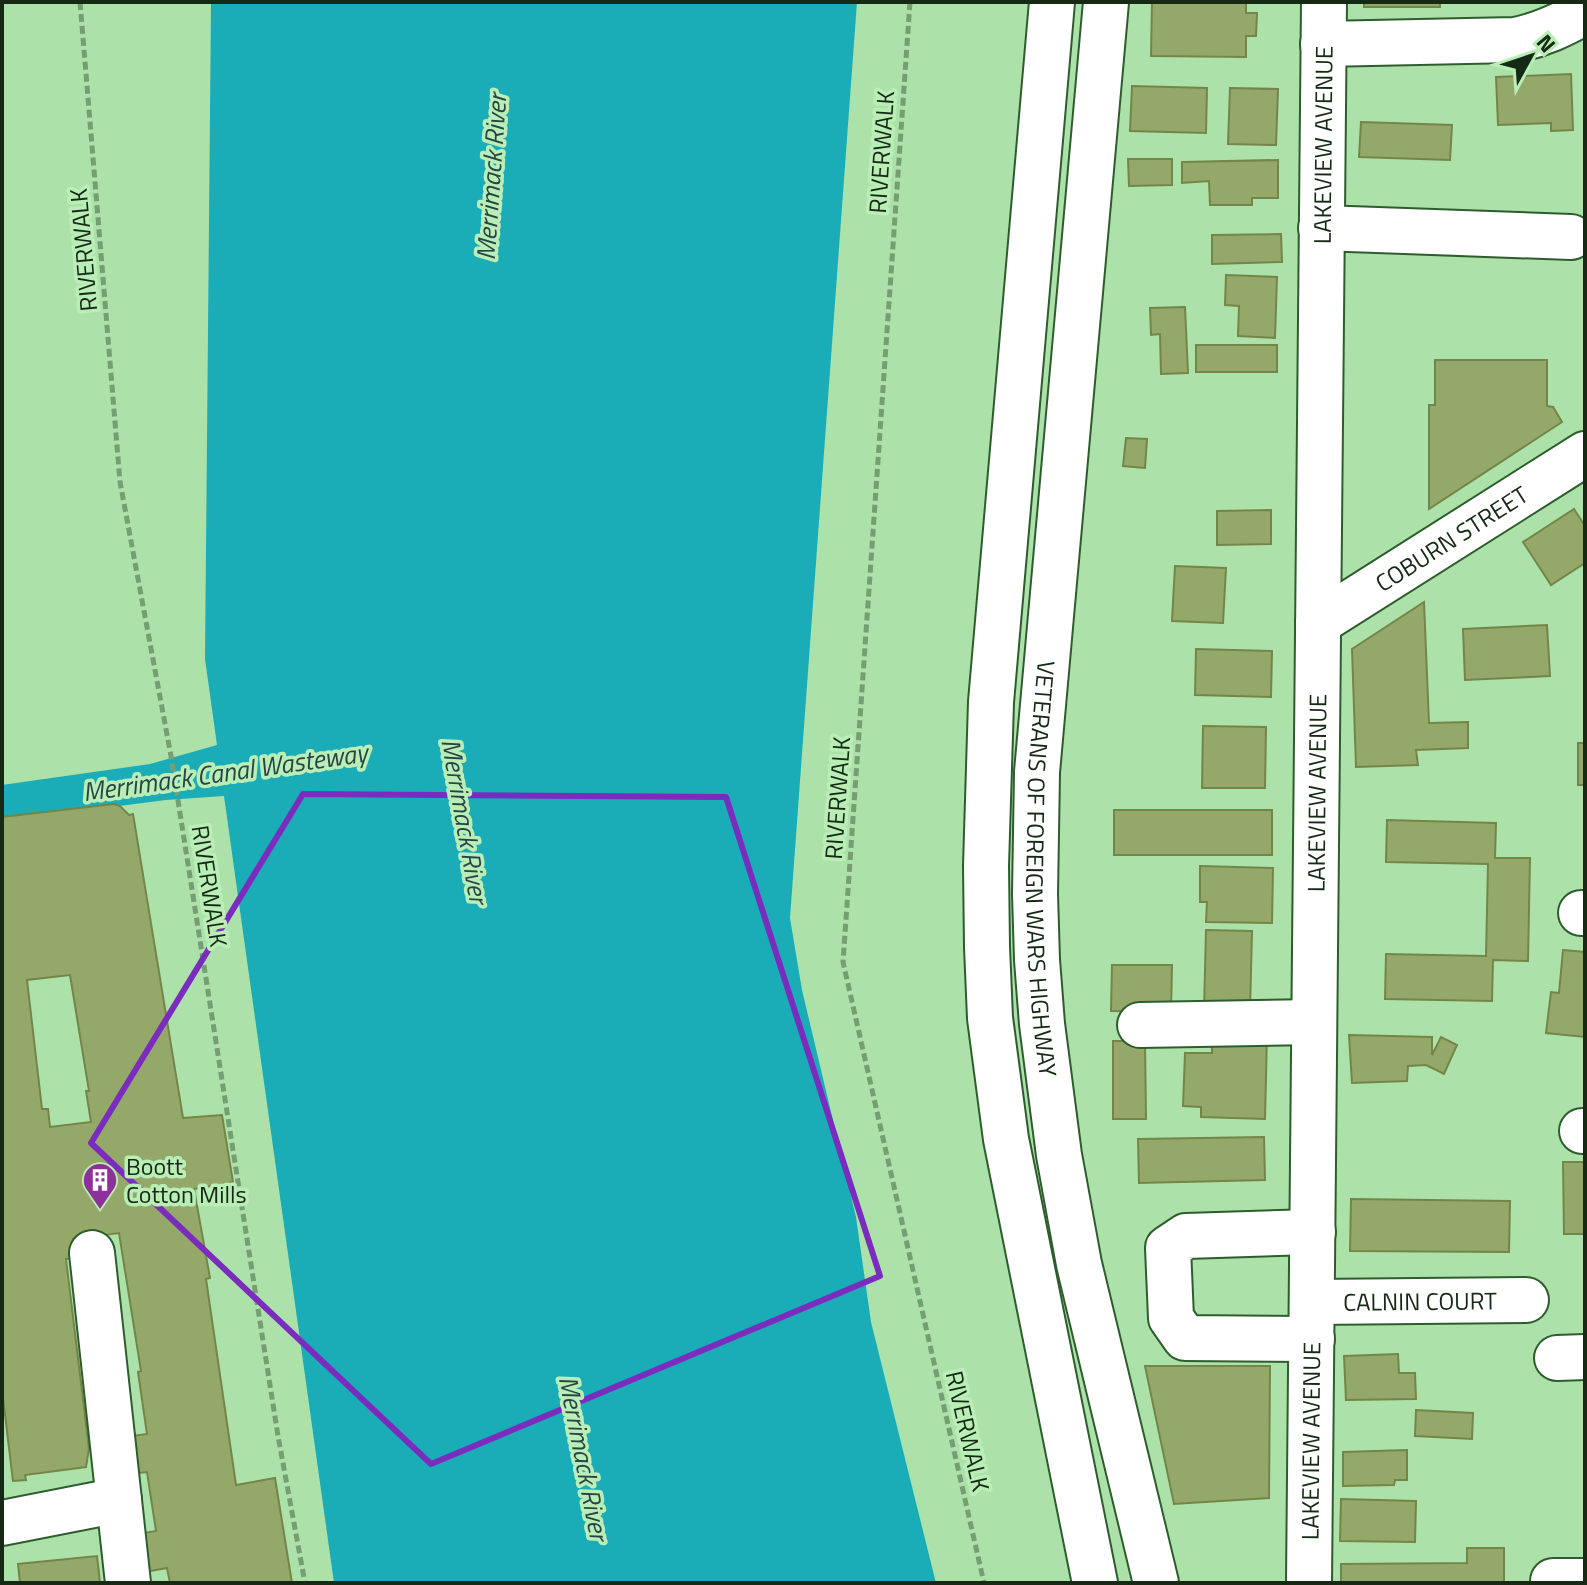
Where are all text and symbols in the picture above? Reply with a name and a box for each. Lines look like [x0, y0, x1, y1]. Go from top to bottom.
north arrow [1491, 16, 1571, 96]
text: N [1528, 26, 1564, 60]
street label: LAKEVIEW AVENUE [1304, 46, 1342, 244]
street label: RIVERWALK [859, 89, 903, 215]
water label: Merrimack River [466, 90, 516, 261]
street label: RIVERWALK [60, 187, 106, 313]
street label: COBURN STREET [1368, 476, 1535, 600]
street label: VETERANS OF FOREIGN WARS HIGHWAY [1017, 659, 1067, 1079]
street label: LAKEVIEW AVENUE [1298, 694, 1335, 892]
water label: Merrimack Canal Wasteway [80, 732, 373, 811]
street label: RIVERWALK [815, 735, 859, 861]
water label: Merrimack River [431, 736, 499, 909]
street label: RIVERWALK [183, 822, 237, 950]
place label: Boott Cotton Mills [126, 1148, 247, 1212]
building icon: Boott Cotton Mills [81, 1161, 119, 1211]
street label: CALNIN COURT [1343, 1282, 1497, 1320]
street label: LAKEVIEW AVENUE [1291, 1342, 1329, 1540]
street label: RIVERWALK [937, 1367, 999, 1495]
water label: Merrimack River [549, 1372, 620, 1546]

